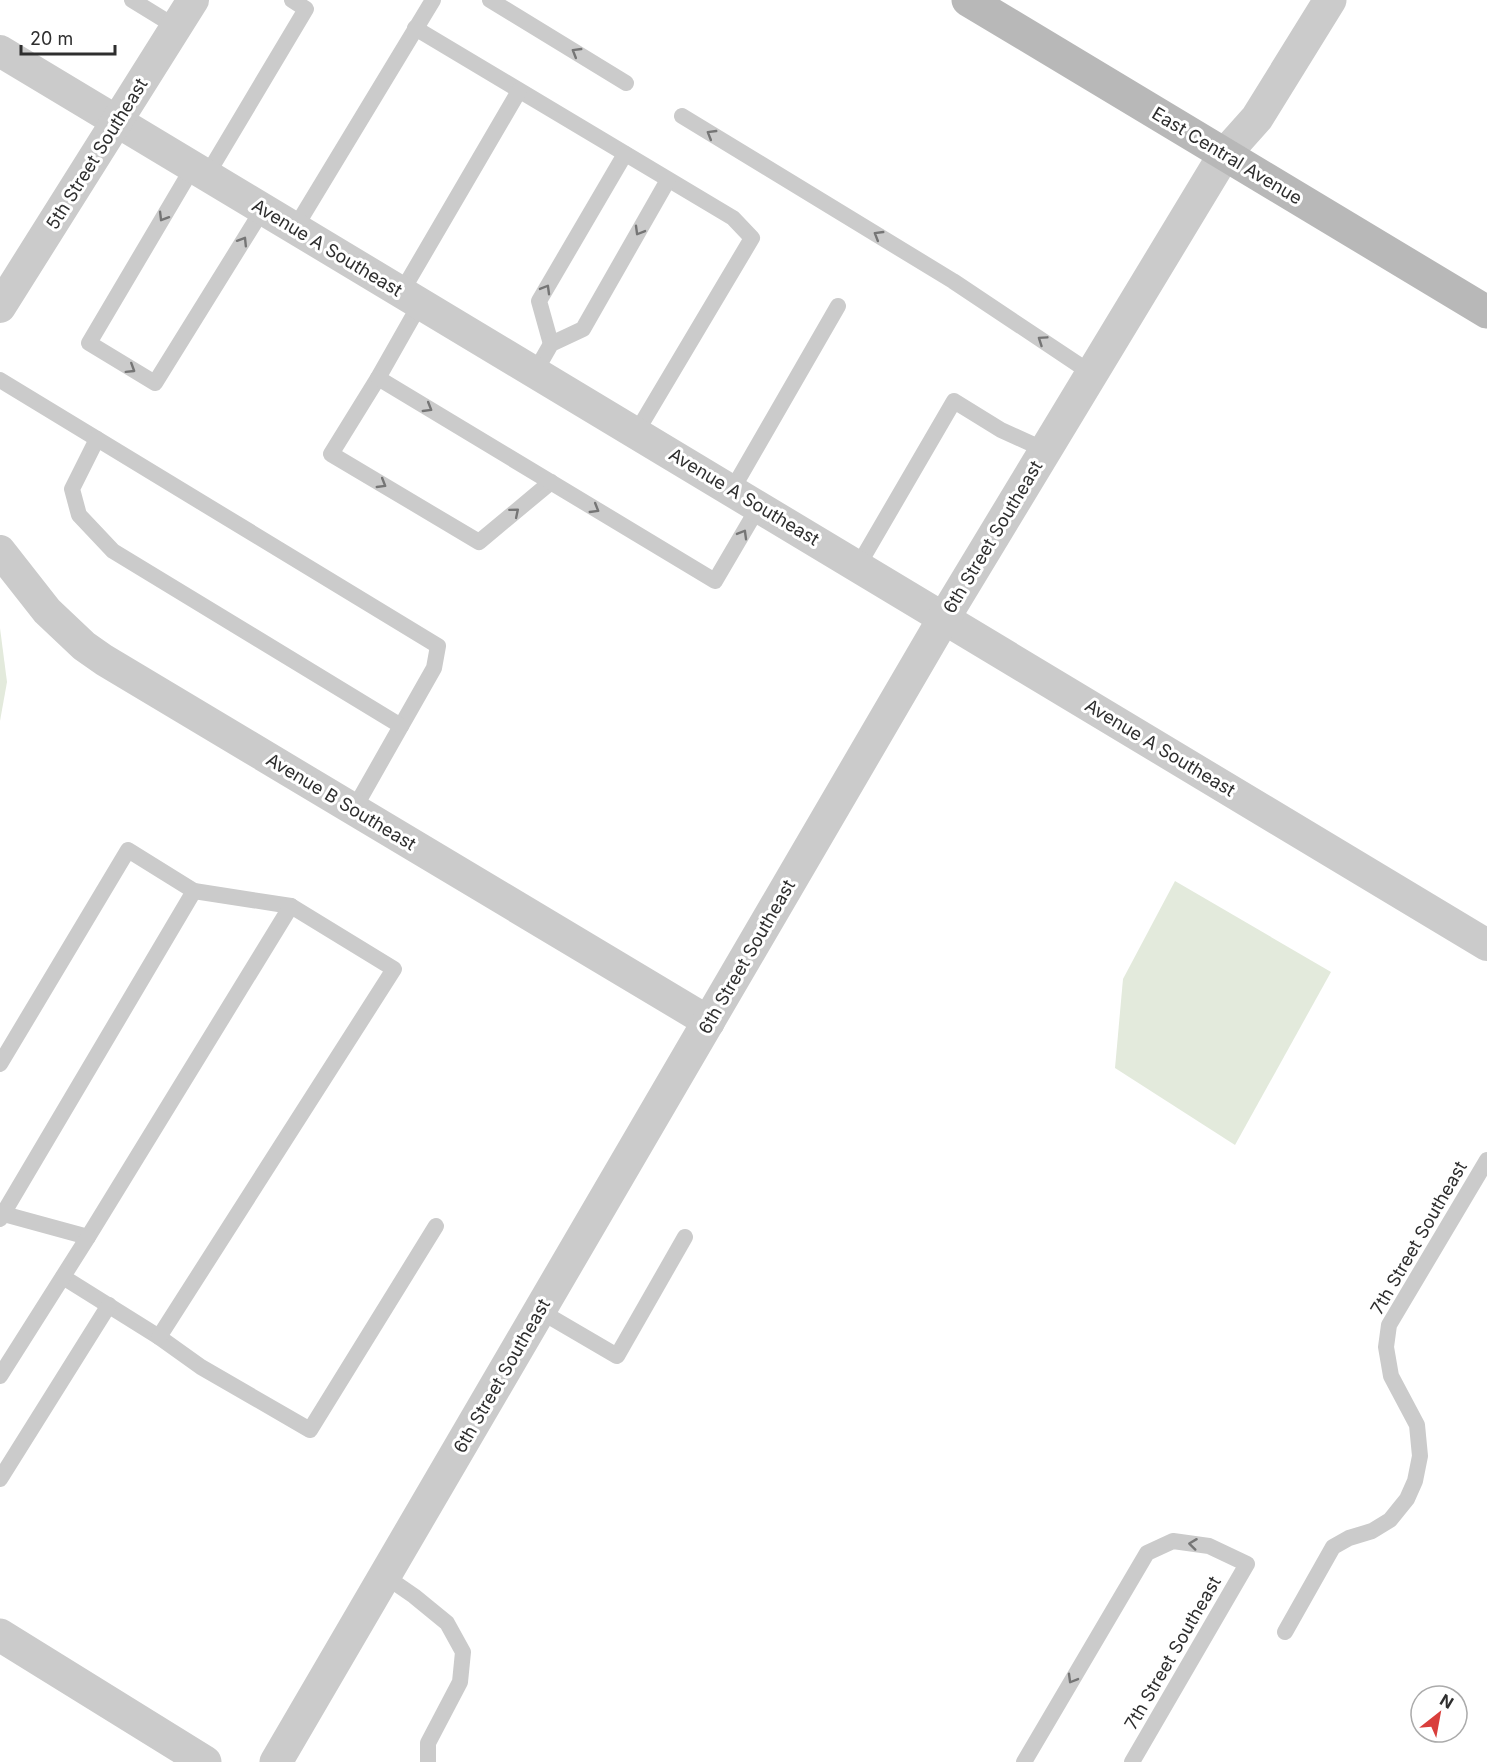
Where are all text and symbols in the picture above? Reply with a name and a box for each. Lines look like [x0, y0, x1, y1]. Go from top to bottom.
scale bar [21, 18, 116, 56]
text: 20 m [30, 28, 73, 49]
one-way arrow [572, 48, 582, 60]
street label: 5th Street Southeast [42, 74, 152, 233]
street label: East Central Avenue [1149, 103, 1306, 209]
one-way arrow [707, 130, 717, 142]
street label: Avenue A Southeast [248, 194, 406, 301]
one-way arrow [159, 211, 171, 221]
one-way arrow [635, 225, 646, 235]
one-way arrow [874, 230, 884, 242]
one-way arrow [235, 237, 247, 247]
one-way arrow [539, 285, 550, 295]
one-way arrow [1038, 336, 1048, 348]
one-way arrow [125, 361, 135, 373]
one-way arrow [422, 401, 432, 413]
street label: Avenue A Southeast [665, 443, 823, 550]
street label: 6th Street Southeast [939, 457, 1047, 617]
one-way arrow [376, 477, 386, 489]
one-way arrow [589, 502, 599, 513]
one-way arrow [508, 509, 519, 520]
one-way arrow [735, 530, 747, 540]
street label: Avenue A Southeast [1081, 694, 1239, 801]
street label: Avenue B Southeast [263, 749, 420, 855]
street label: 6th Street Southeast [694, 876, 799, 1037]
street label: 7th Street Southeast [1366, 1157, 1471, 1318]
street label: 6th Street Southeast [449, 1295, 554, 1456]
one-way arrow [1188, 1538, 1197, 1550]
street label: 7th Street Southeast [1120, 1572, 1225, 1733]
one-way arrow [1068, 1673, 1079, 1683]
north arrow [1409, 1684, 1469, 1744]
text: N [1436, 1689, 1457, 1713]

